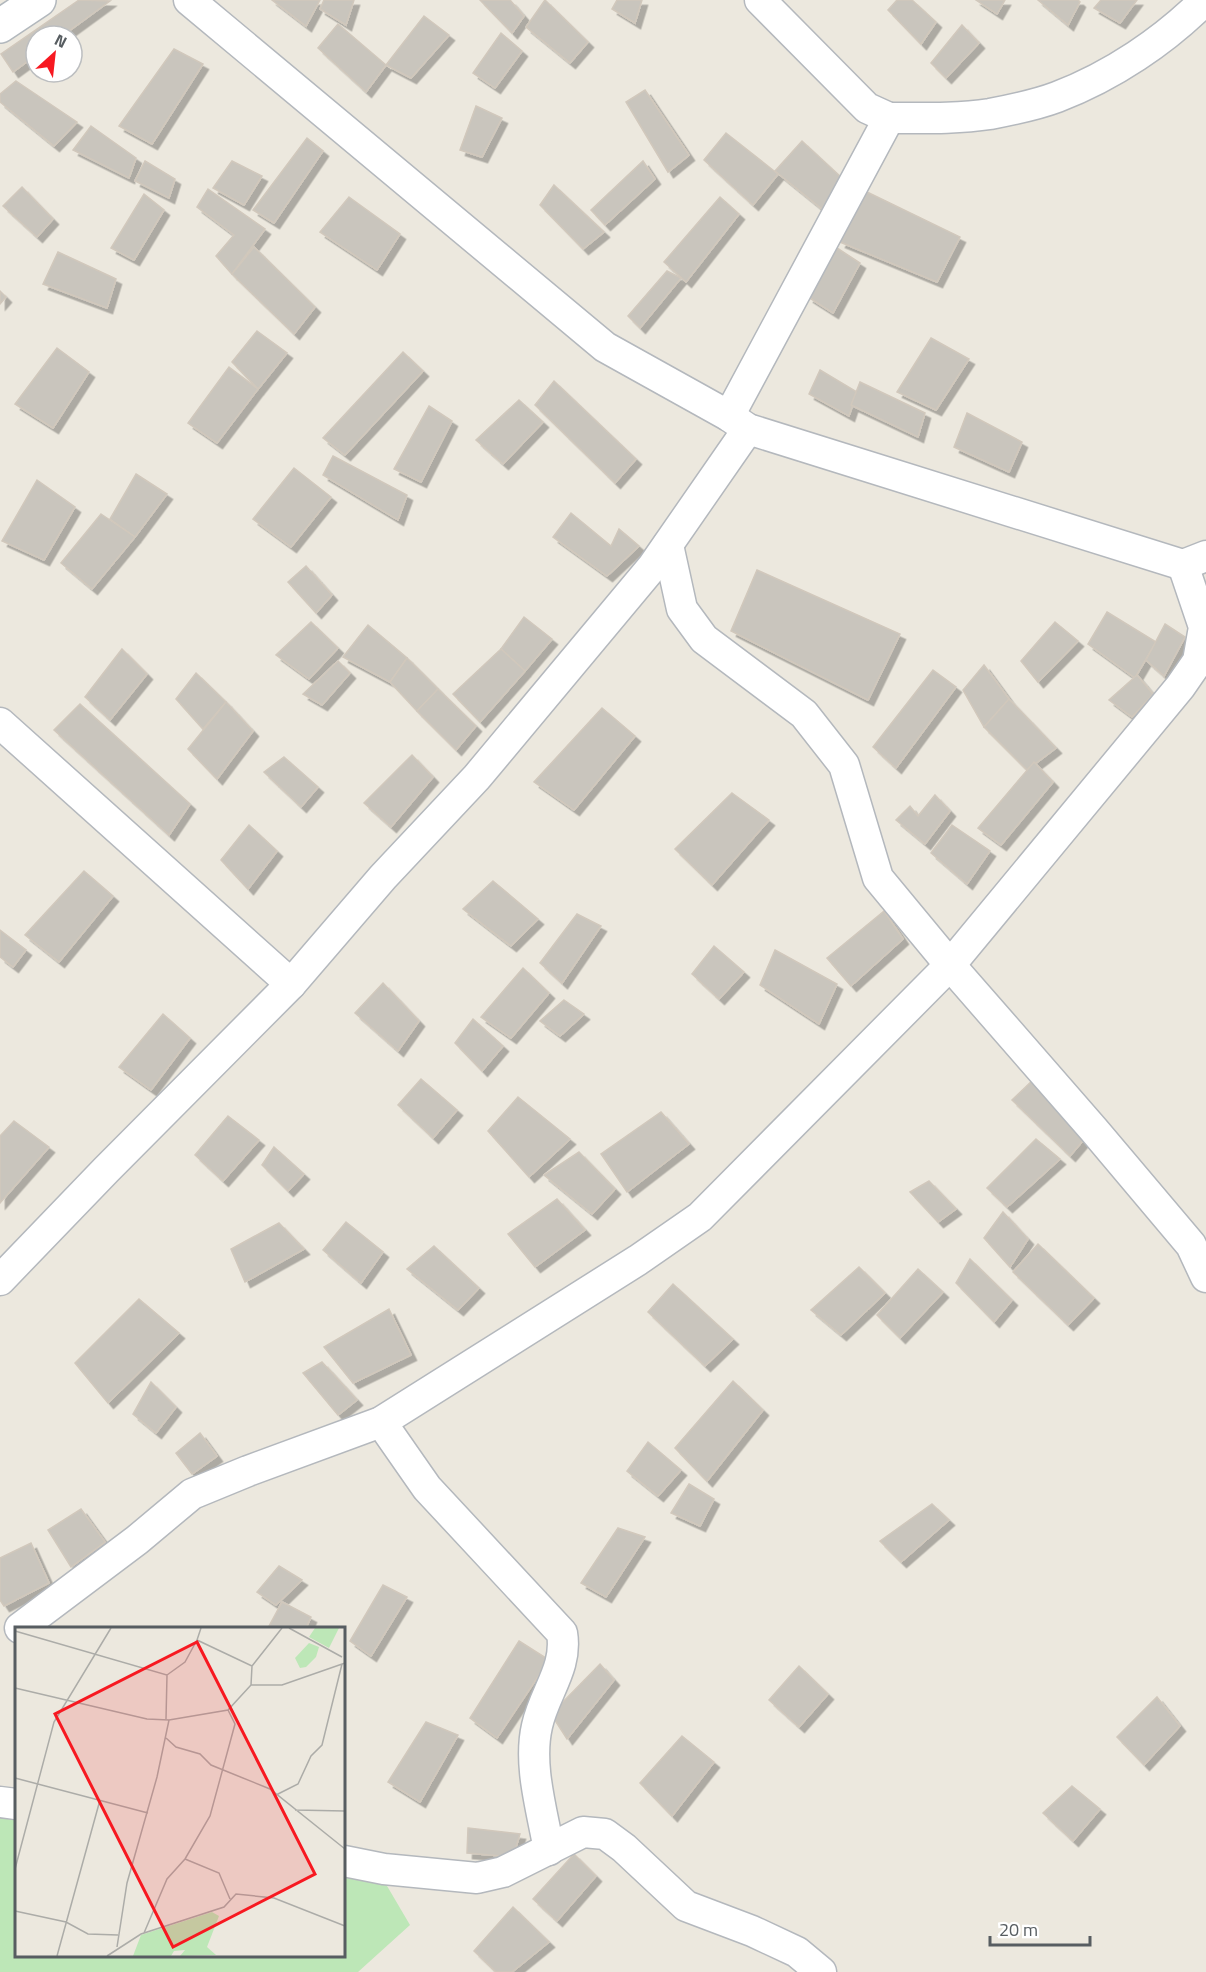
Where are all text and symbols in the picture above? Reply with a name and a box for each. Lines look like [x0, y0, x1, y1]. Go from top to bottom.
north arrow [24, 24, 84, 84]
text: N [50, 27, 71, 54]
inset map [15, 1627, 345, 1957]
scale bar [990, 1909, 1090, 1947]
text: 20 m [999, 1916, 1038, 1943]

